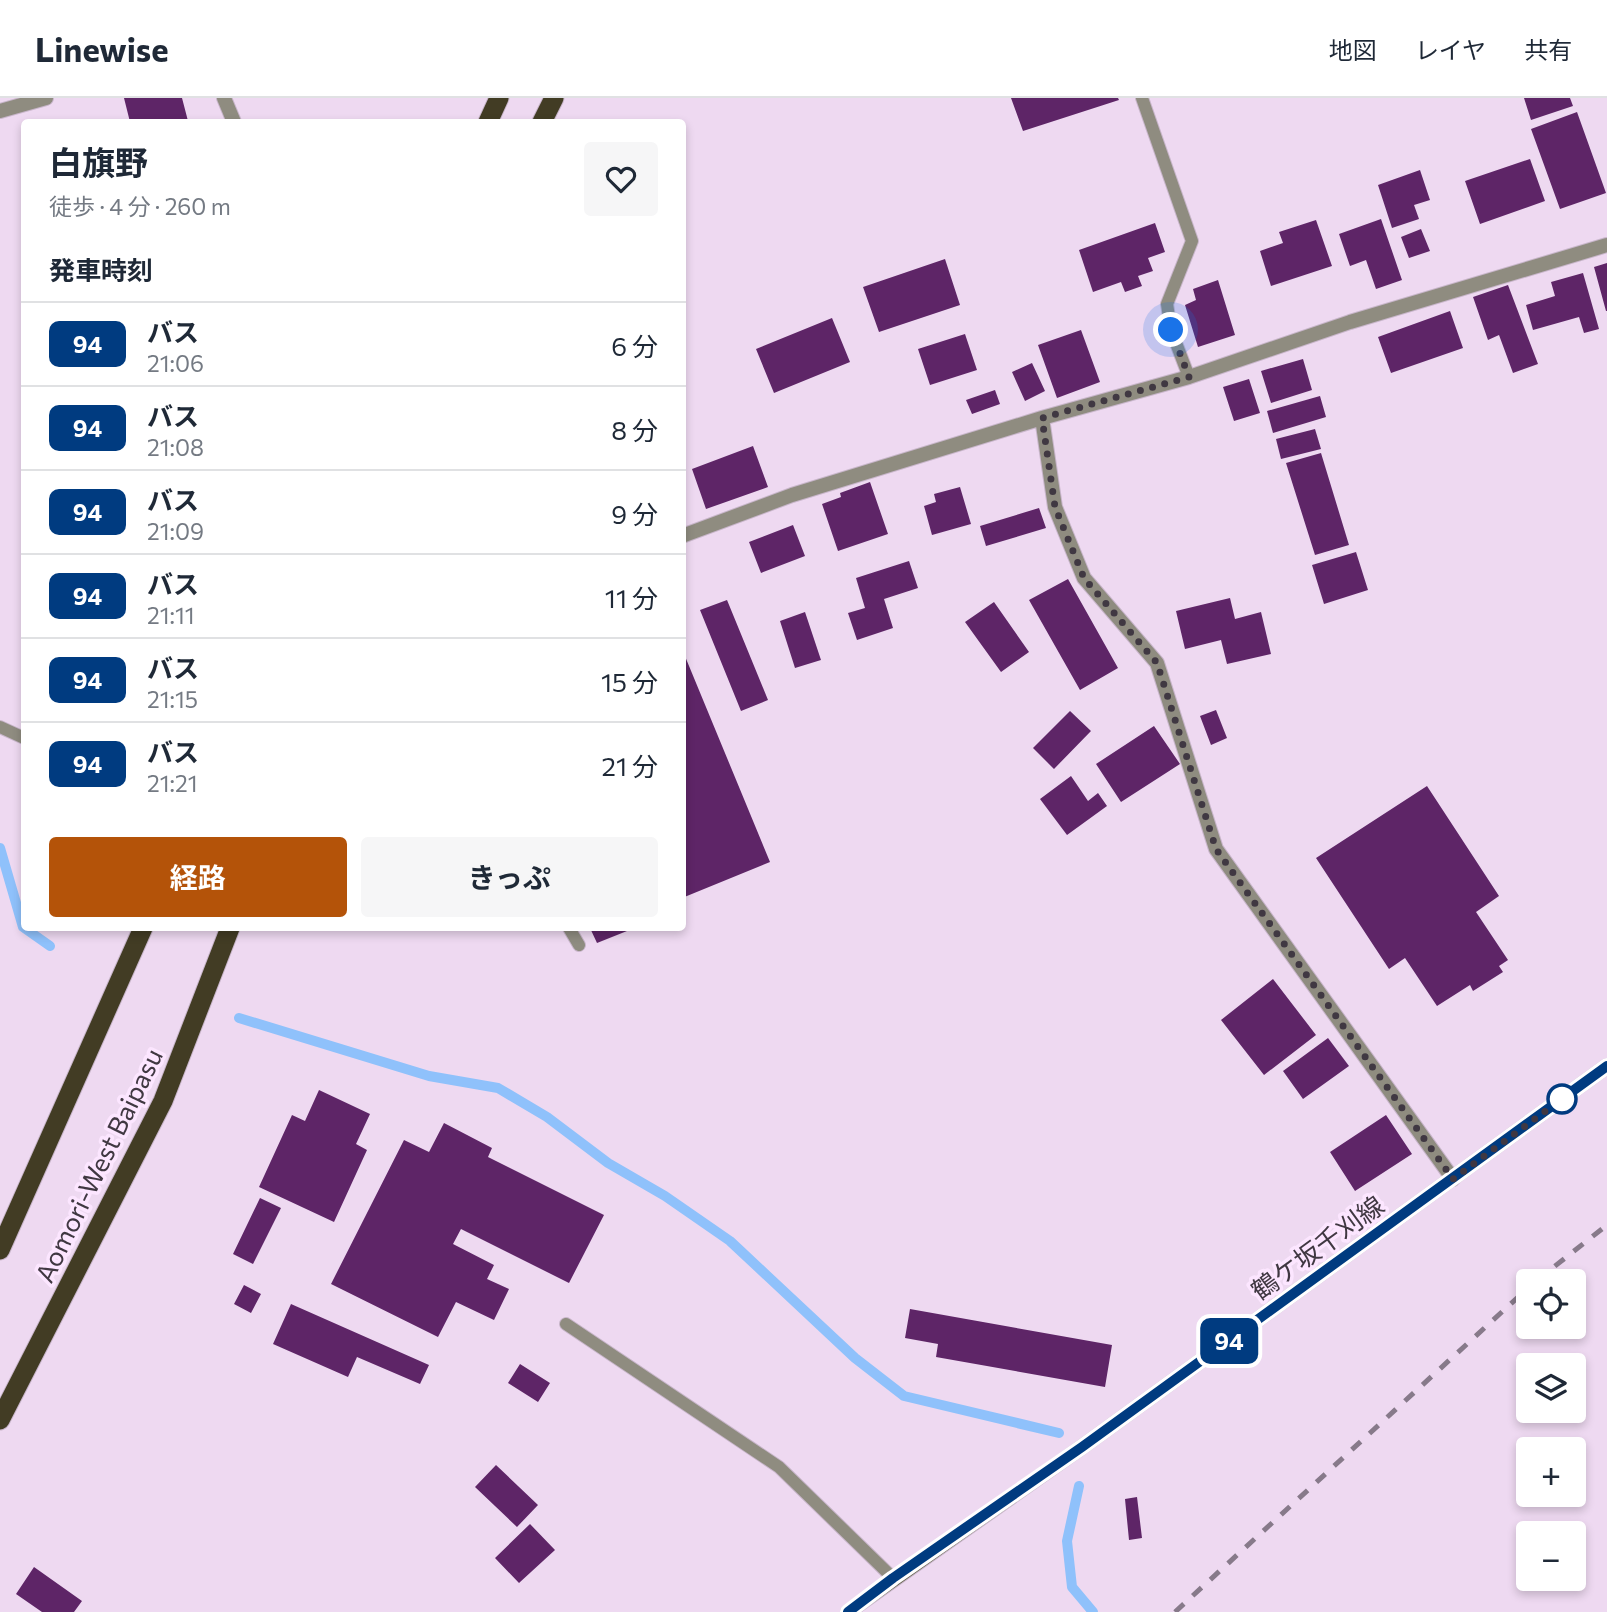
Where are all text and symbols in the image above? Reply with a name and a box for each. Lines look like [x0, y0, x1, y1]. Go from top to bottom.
text: Linewise [35, 28, 169, 69]
text: 地図 [1329, 35, 1377, 64]
text: レイヤ [1415, 35, 1486, 64]
text: 共有 [1524, 35, 1572, 64]
text: 白旗野 [49, 141, 148, 182]
button: heart [584, 142, 658, 216]
text: 徒歩 · 4 分 · 260 m [49, 192, 231, 220]
text: 発車時刻 [49, 254, 153, 285]
your location [1153, 312, 1188, 347]
text: バス [147, 316, 199, 347]
text: 94 [73, 329, 102, 358]
text: 6 分 [611, 330, 658, 361]
text: 21:06 [147, 349, 204, 377]
text: バス [147, 400, 199, 431]
text: 94 [73, 413, 102, 442]
text: 8 分 [611, 414, 658, 445]
text: 21:08 [147, 433, 204, 461]
text: バス [147, 484, 199, 515]
text: 94 [73, 497, 102, 526]
text: 9 分 [611, 498, 658, 529]
text: 21:09 [147, 517, 204, 545]
text: バス [147, 568, 199, 599]
text: 94 [73, 581, 102, 610]
text: 11 分 [605, 582, 658, 613]
text: 21:11 [147, 601, 195, 629]
text: バス [147, 652, 199, 683]
text: 94 [73, 665, 102, 694]
text: 15 分 [601, 666, 658, 697]
text: 21:15 [147, 685, 198, 713]
text: バス [147, 736, 199, 767]
text: 94 [73, 749, 102, 778]
text: 21 分 [601, 750, 658, 781]
text: 21:21 [147, 769, 198, 797]
button: 経路 [49, 837, 347, 917]
button: きっぷ [361, 837, 658, 917]
street label: Aomori-West Baipasu [28, 1043, 168, 1287]
unlabelled marker [1547, 1084, 1577, 1114]
street label: 鶴ケ坂千刈線 [1245, 1189, 1389, 1305]
map controls [1516, 1269, 1586, 1591]
button: locate [1516, 1269, 1586, 1339]
line badge: 94 [1198, 1318, 1260, 1364]
text: 94 [1214, 1326, 1244, 1355]
button: layers [1516, 1353, 1586, 1423]
button: + [1516, 1437, 1586, 1507]
button: − [1516, 1521, 1586, 1591]

